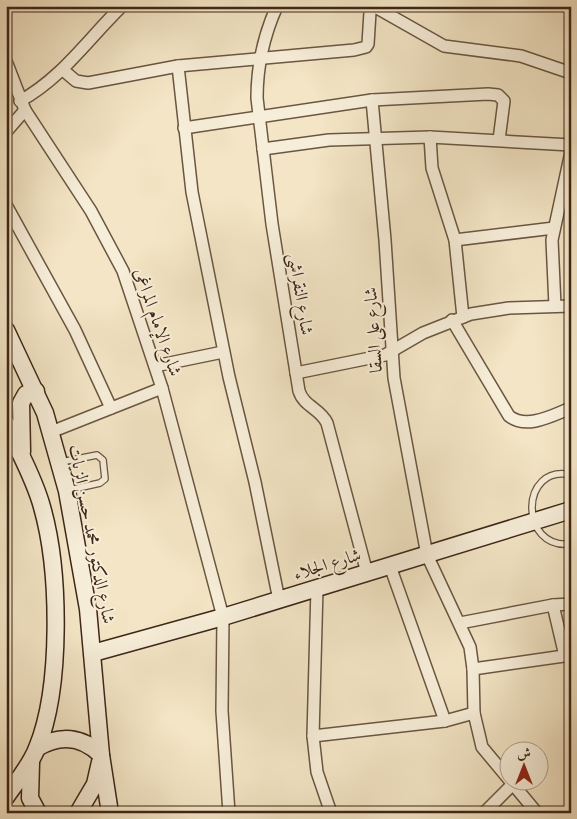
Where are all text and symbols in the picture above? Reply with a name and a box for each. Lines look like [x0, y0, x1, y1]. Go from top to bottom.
street label: شارع النقراشى [280, 251, 318, 337]
street label: شارع الإمام المراغى [124, 265, 187, 381]
street label: شارع على السقا [359, 286, 391, 374]
street label: شارع الدكتور محمد حسن الزيات [60, 443, 120, 626]
street label: شارع الجلاء [291, 543, 365, 589]
north arrow [500, 742, 550, 792]
text: ش [517, 745, 531, 762]

